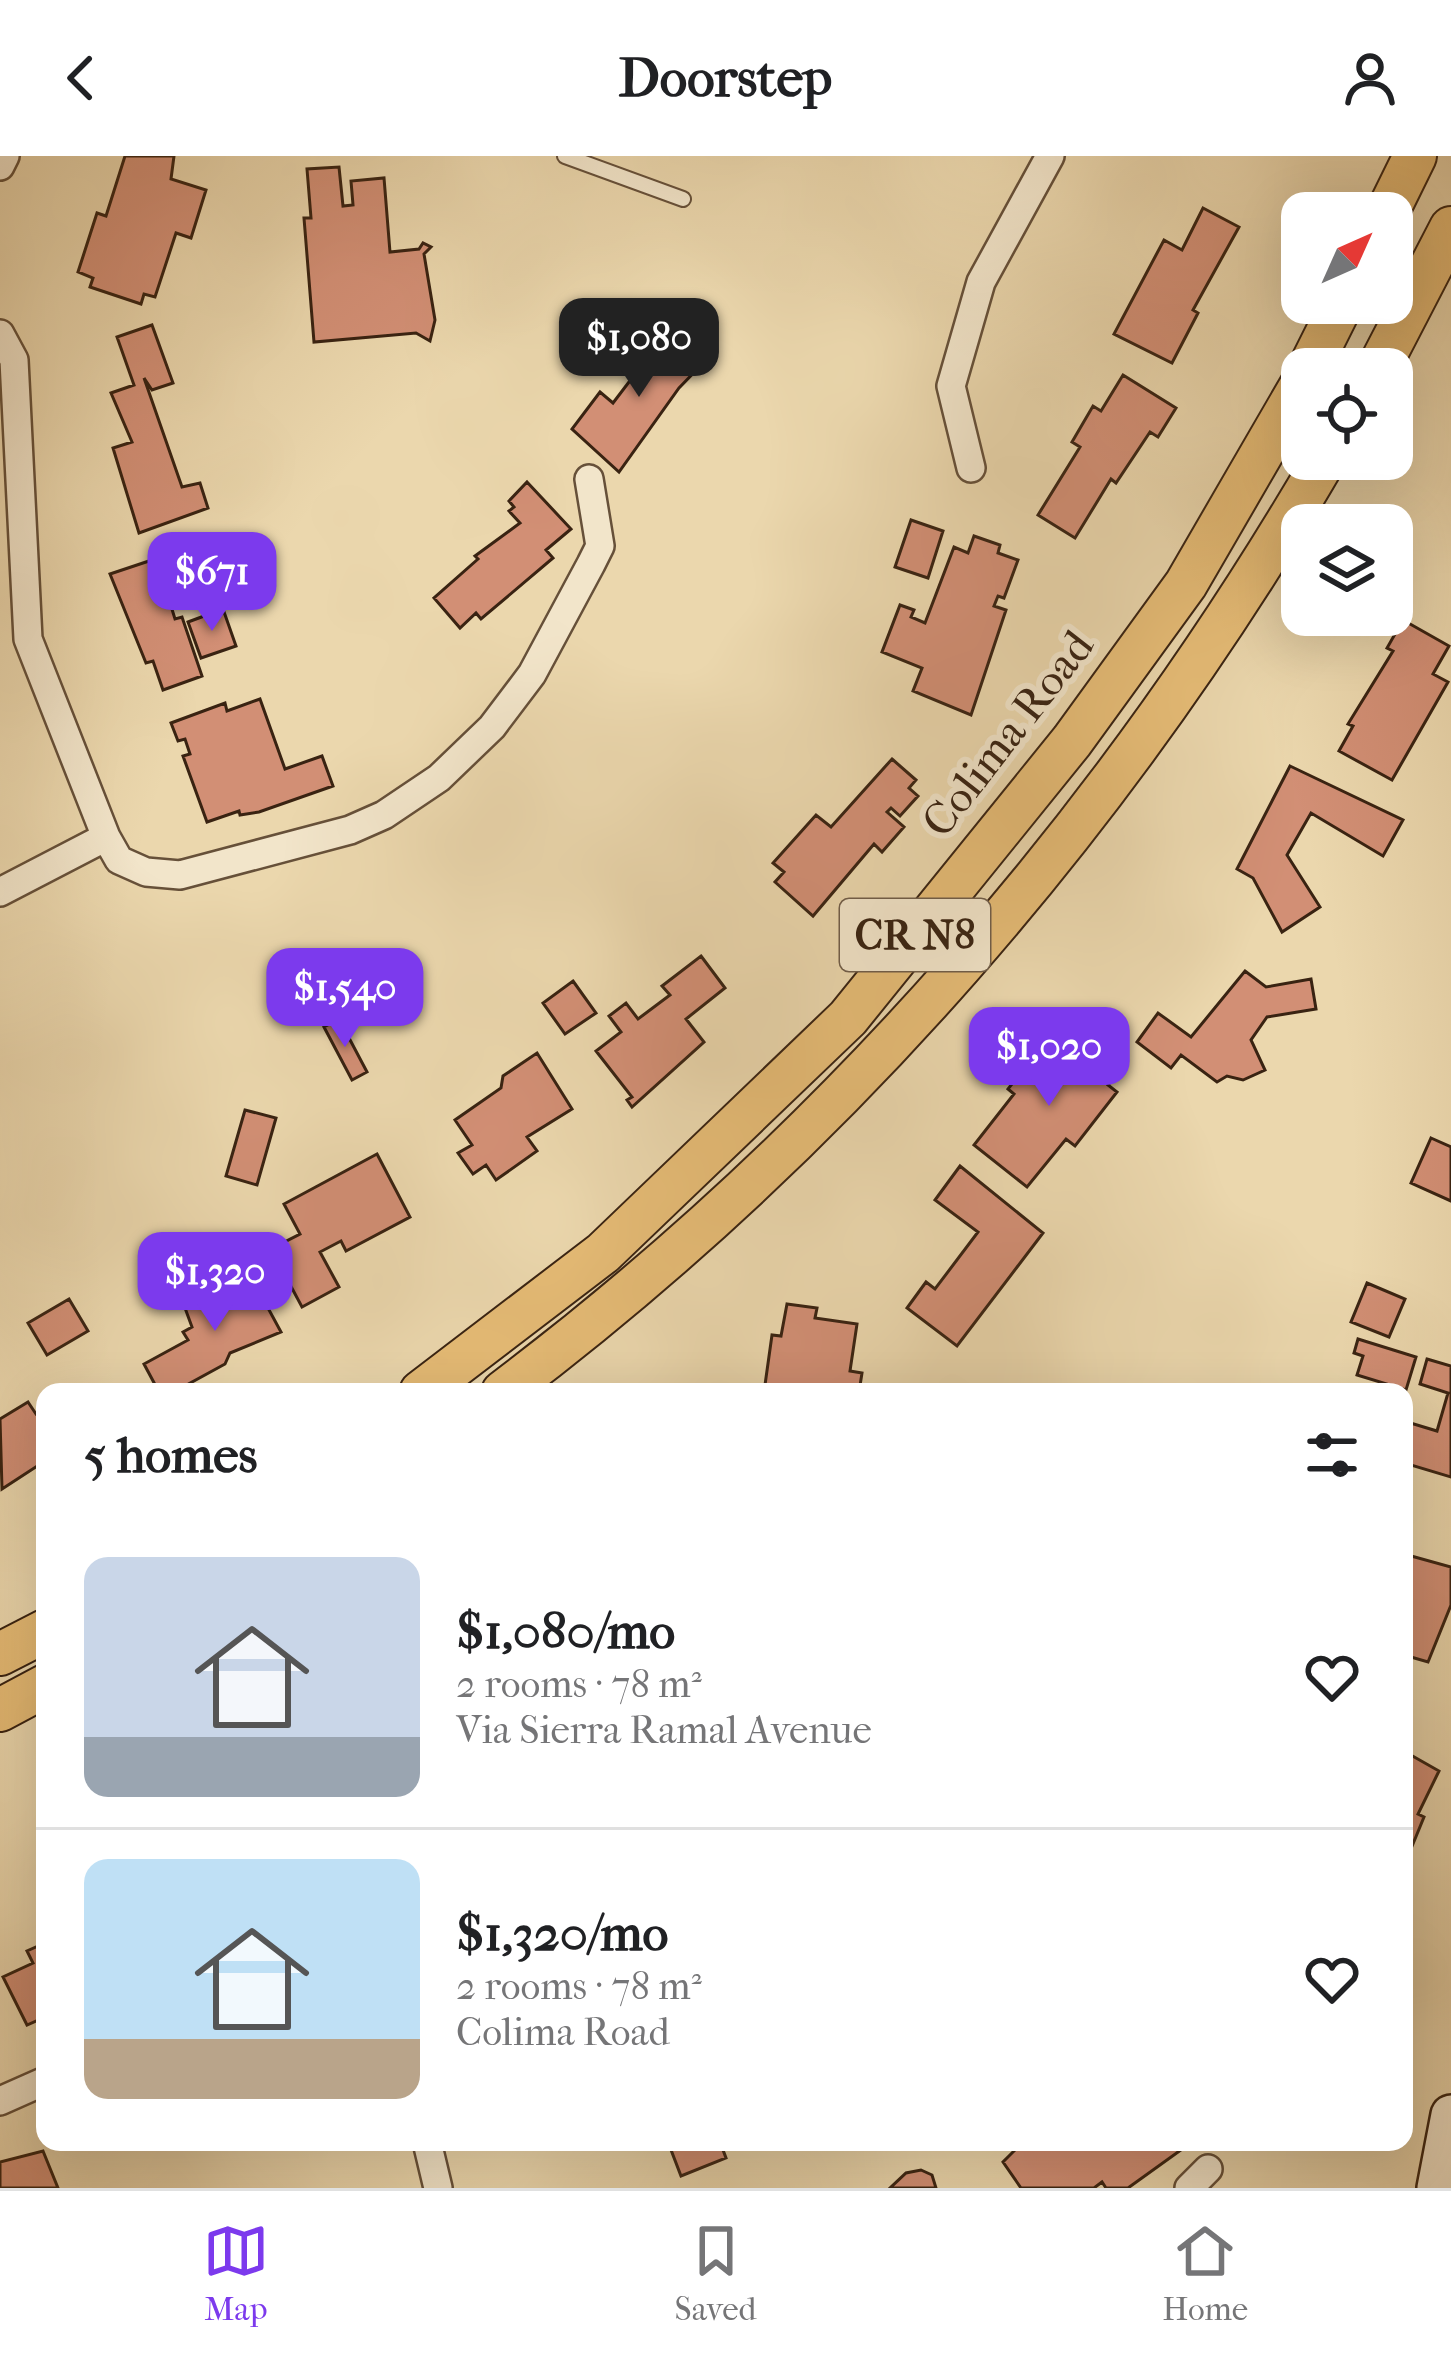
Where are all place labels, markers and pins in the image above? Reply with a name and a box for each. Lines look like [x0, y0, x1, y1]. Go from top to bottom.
pin: $1,080 [541, 298, 737, 400]
pin: $671 [141, 532, 283, 634]
pin: $1,540 [247, 948, 443, 1050]
pin: $1,020 [951, 1007, 1147, 1109]
pin: $1,320 [117, 1232, 313, 1334]

